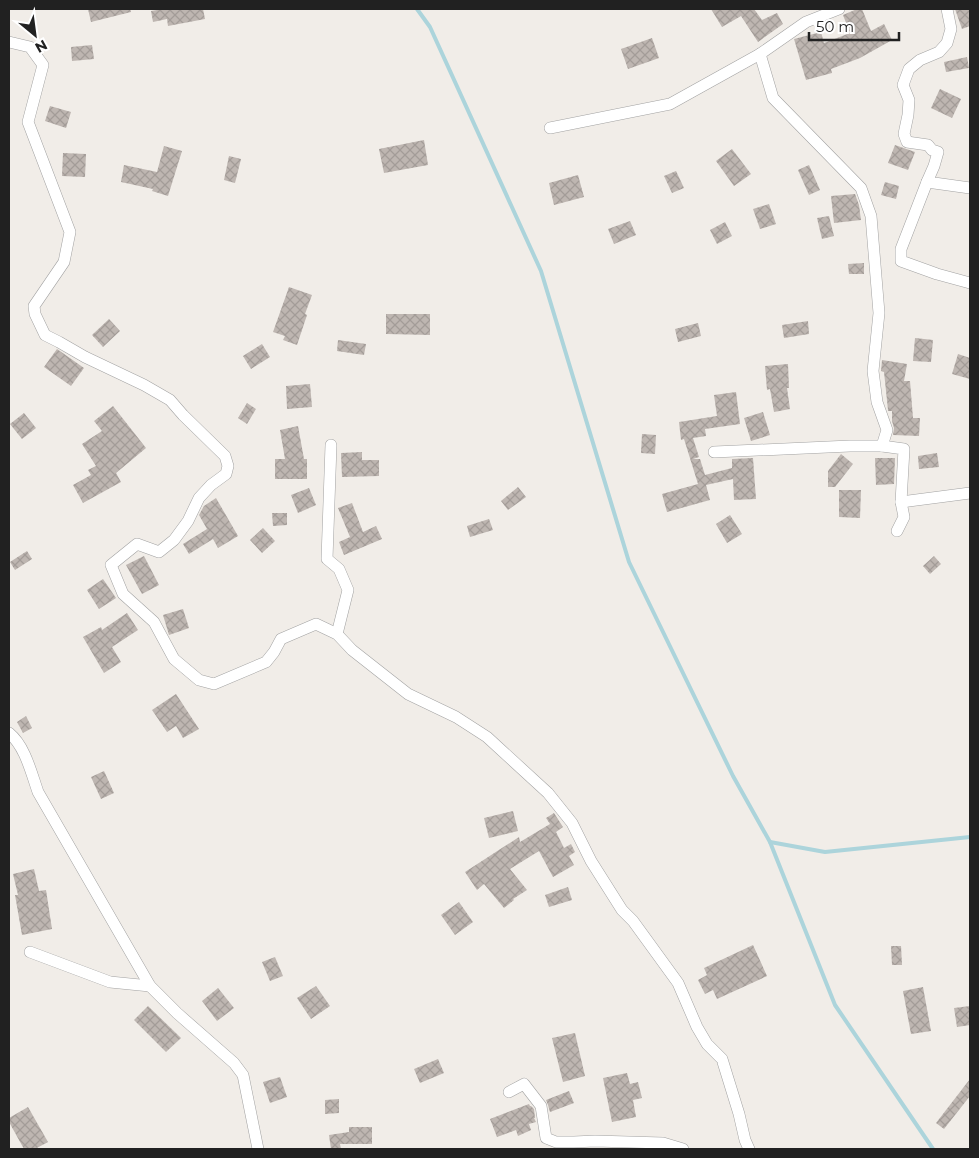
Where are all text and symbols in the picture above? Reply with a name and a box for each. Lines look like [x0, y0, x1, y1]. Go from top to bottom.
north arrow [10, 10, 60, 60]
scale bar [809, 10, 899, 42]
text: 50 m [816, 17, 854, 36]
text: N [32, 36, 51, 57]

